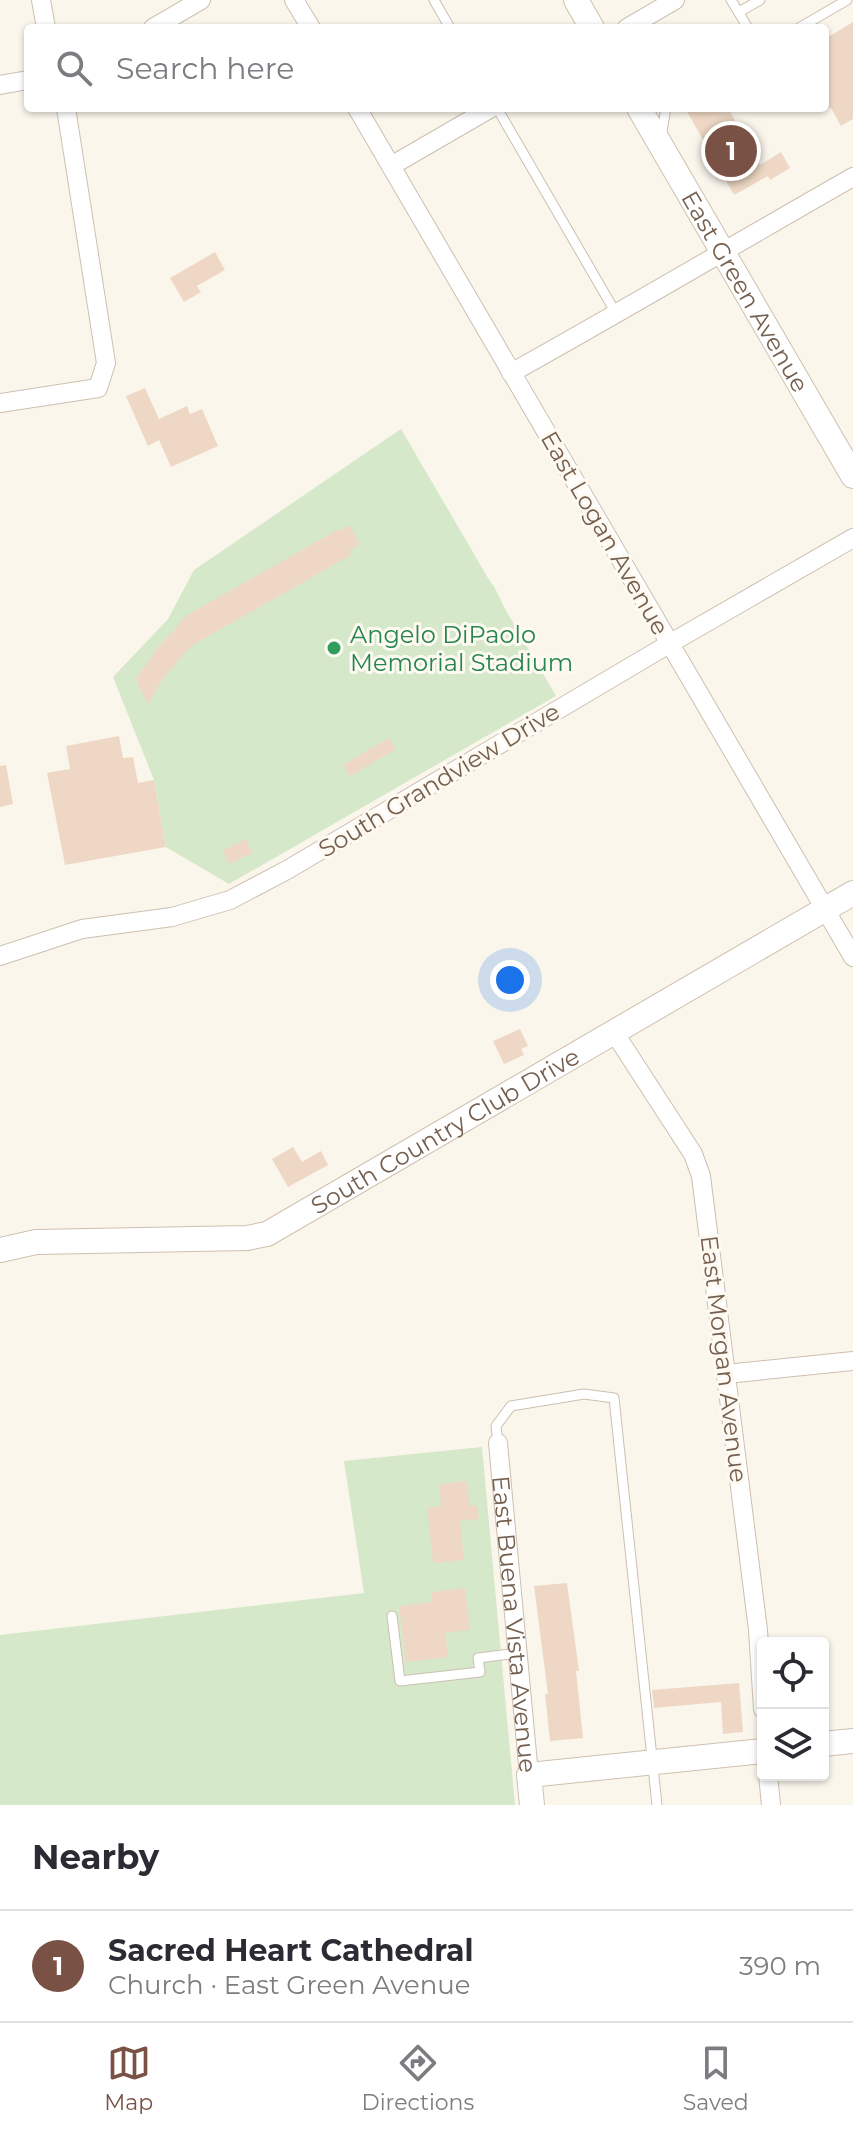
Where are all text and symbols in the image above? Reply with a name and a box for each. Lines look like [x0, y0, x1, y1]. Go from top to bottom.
search box [24, 24, 829, 112]
icon: search [52, 46, 96, 90]
text: Search here [116, 50, 294, 87]
pin: 1 [705, 121, 757, 181]
street label: East Green Avenue [676, 185, 815, 397]
street label: East Logan Avenue [535, 426, 675, 640]
place label: Angelo DiPaolo Memorial Stadium [350, 620, 573, 677]
marker: Angelo DiPaolo Memorial Stadium [325, 639, 343, 657]
street label: South Grandview Drive [313, 696, 565, 864]
your location [490, 960, 530, 1000]
street label: South Country Club Drive [305, 1041, 584, 1220]
street label: East Morgan Avenue [694, 1234, 754, 1484]
street label: East Buena Vista Avenue [487, 1474, 543, 1774]
map controls [757, 1637, 829, 1781]
button: locate [757, 1637, 829, 1709]
button: layers [757, 1709, 829, 1781]
text: Nearby [32, 1836, 159, 1878]
text: Sacred Heart Cathedral [108, 1932, 474, 1969]
text: 1 [53, 1950, 63, 1982]
text: 390 m [739, 1950, 821, 1982]
text: Church · East Green Avenue [108, 1969, 470, 2001]
tab: Map [104, 2041, 153, 2116]
tab: Directions [362, 2041, 474, 2116]
tab: Saved [683, 2041, 749, 2116]

